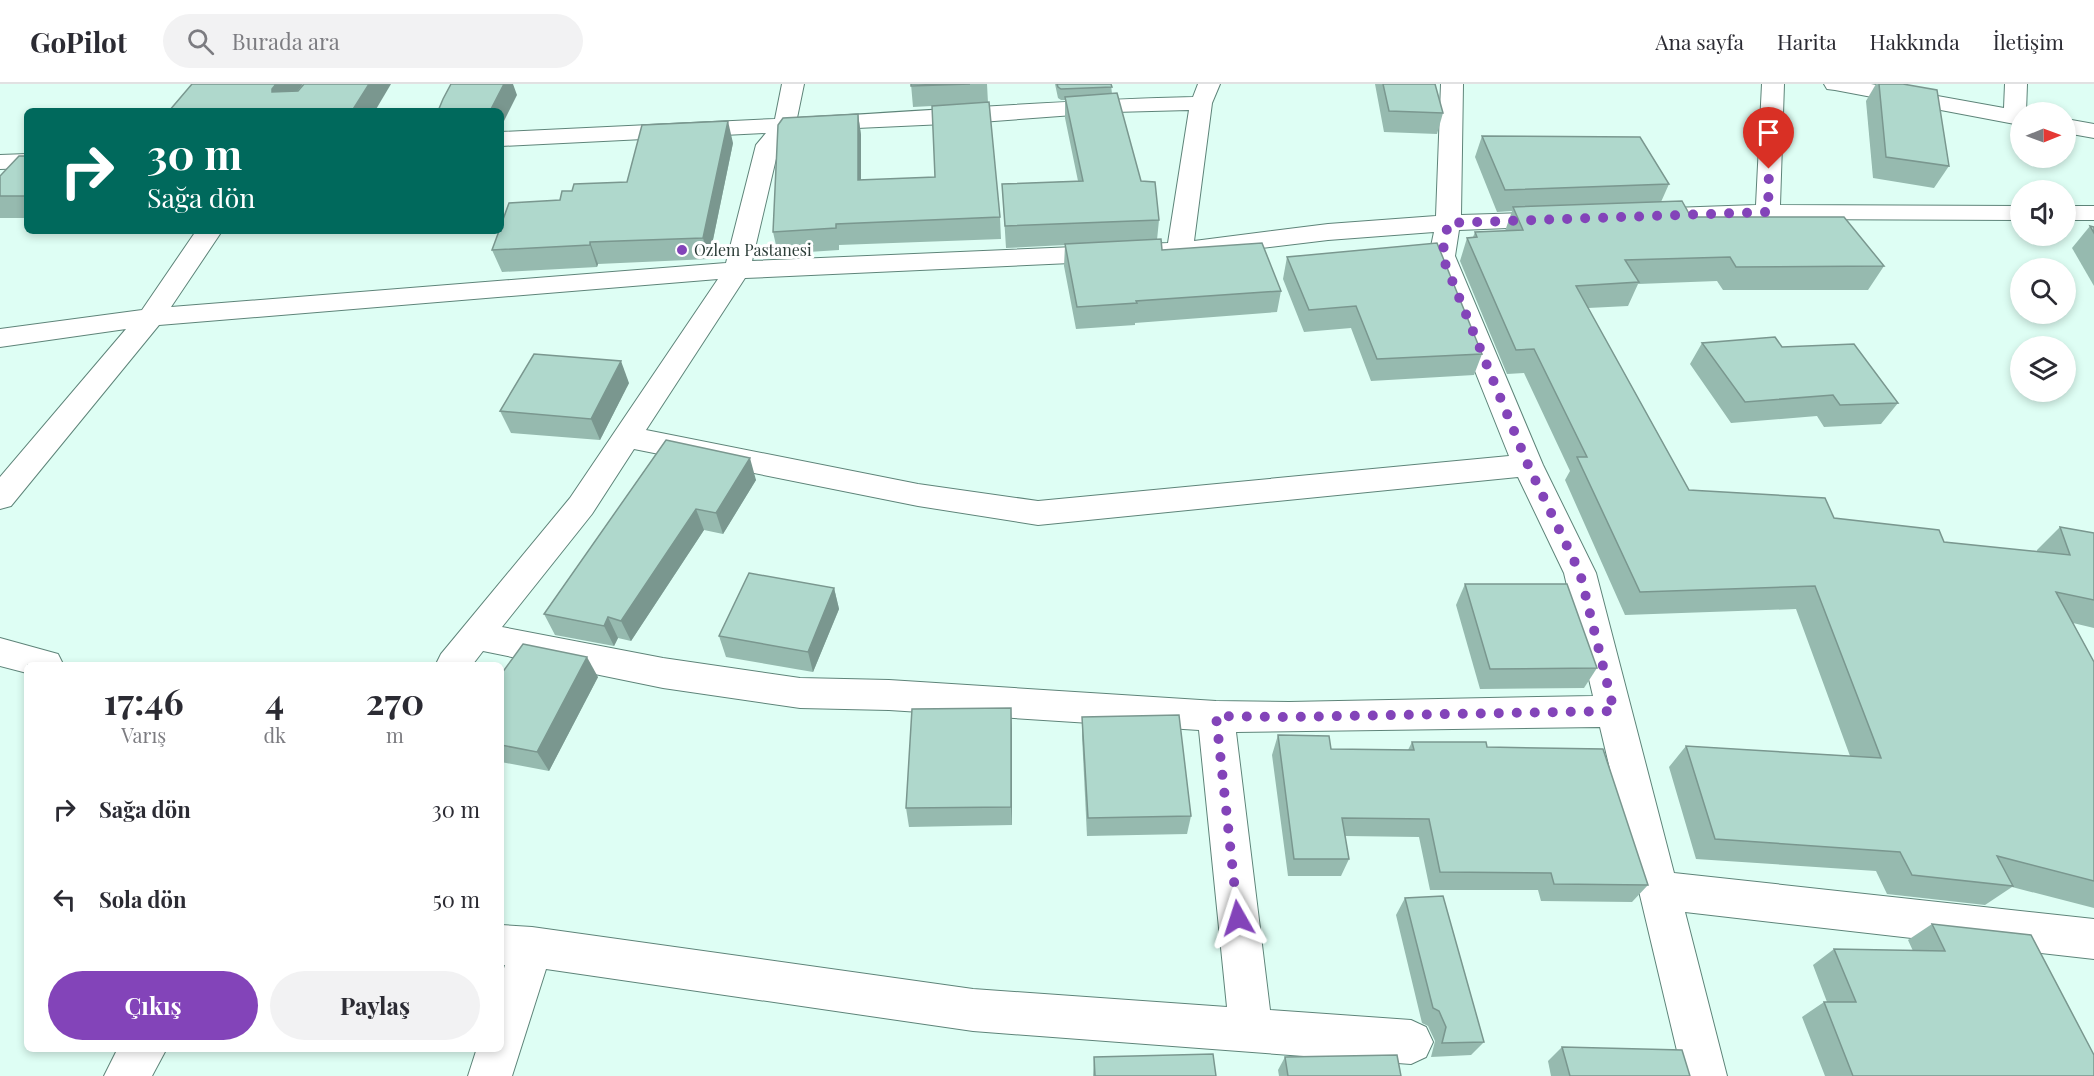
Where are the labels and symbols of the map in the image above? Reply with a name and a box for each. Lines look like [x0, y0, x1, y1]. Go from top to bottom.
north arrow [2010, 102, 2076, 168]
pin [1743, 107, 1794, 169]
place label: Ozlem Pastanesi [694, 239, 812, 260]
marker: Ozlem Pastanesi [675, 243, 689, 257]
position arrow [1206, 886, 1270, 950]

